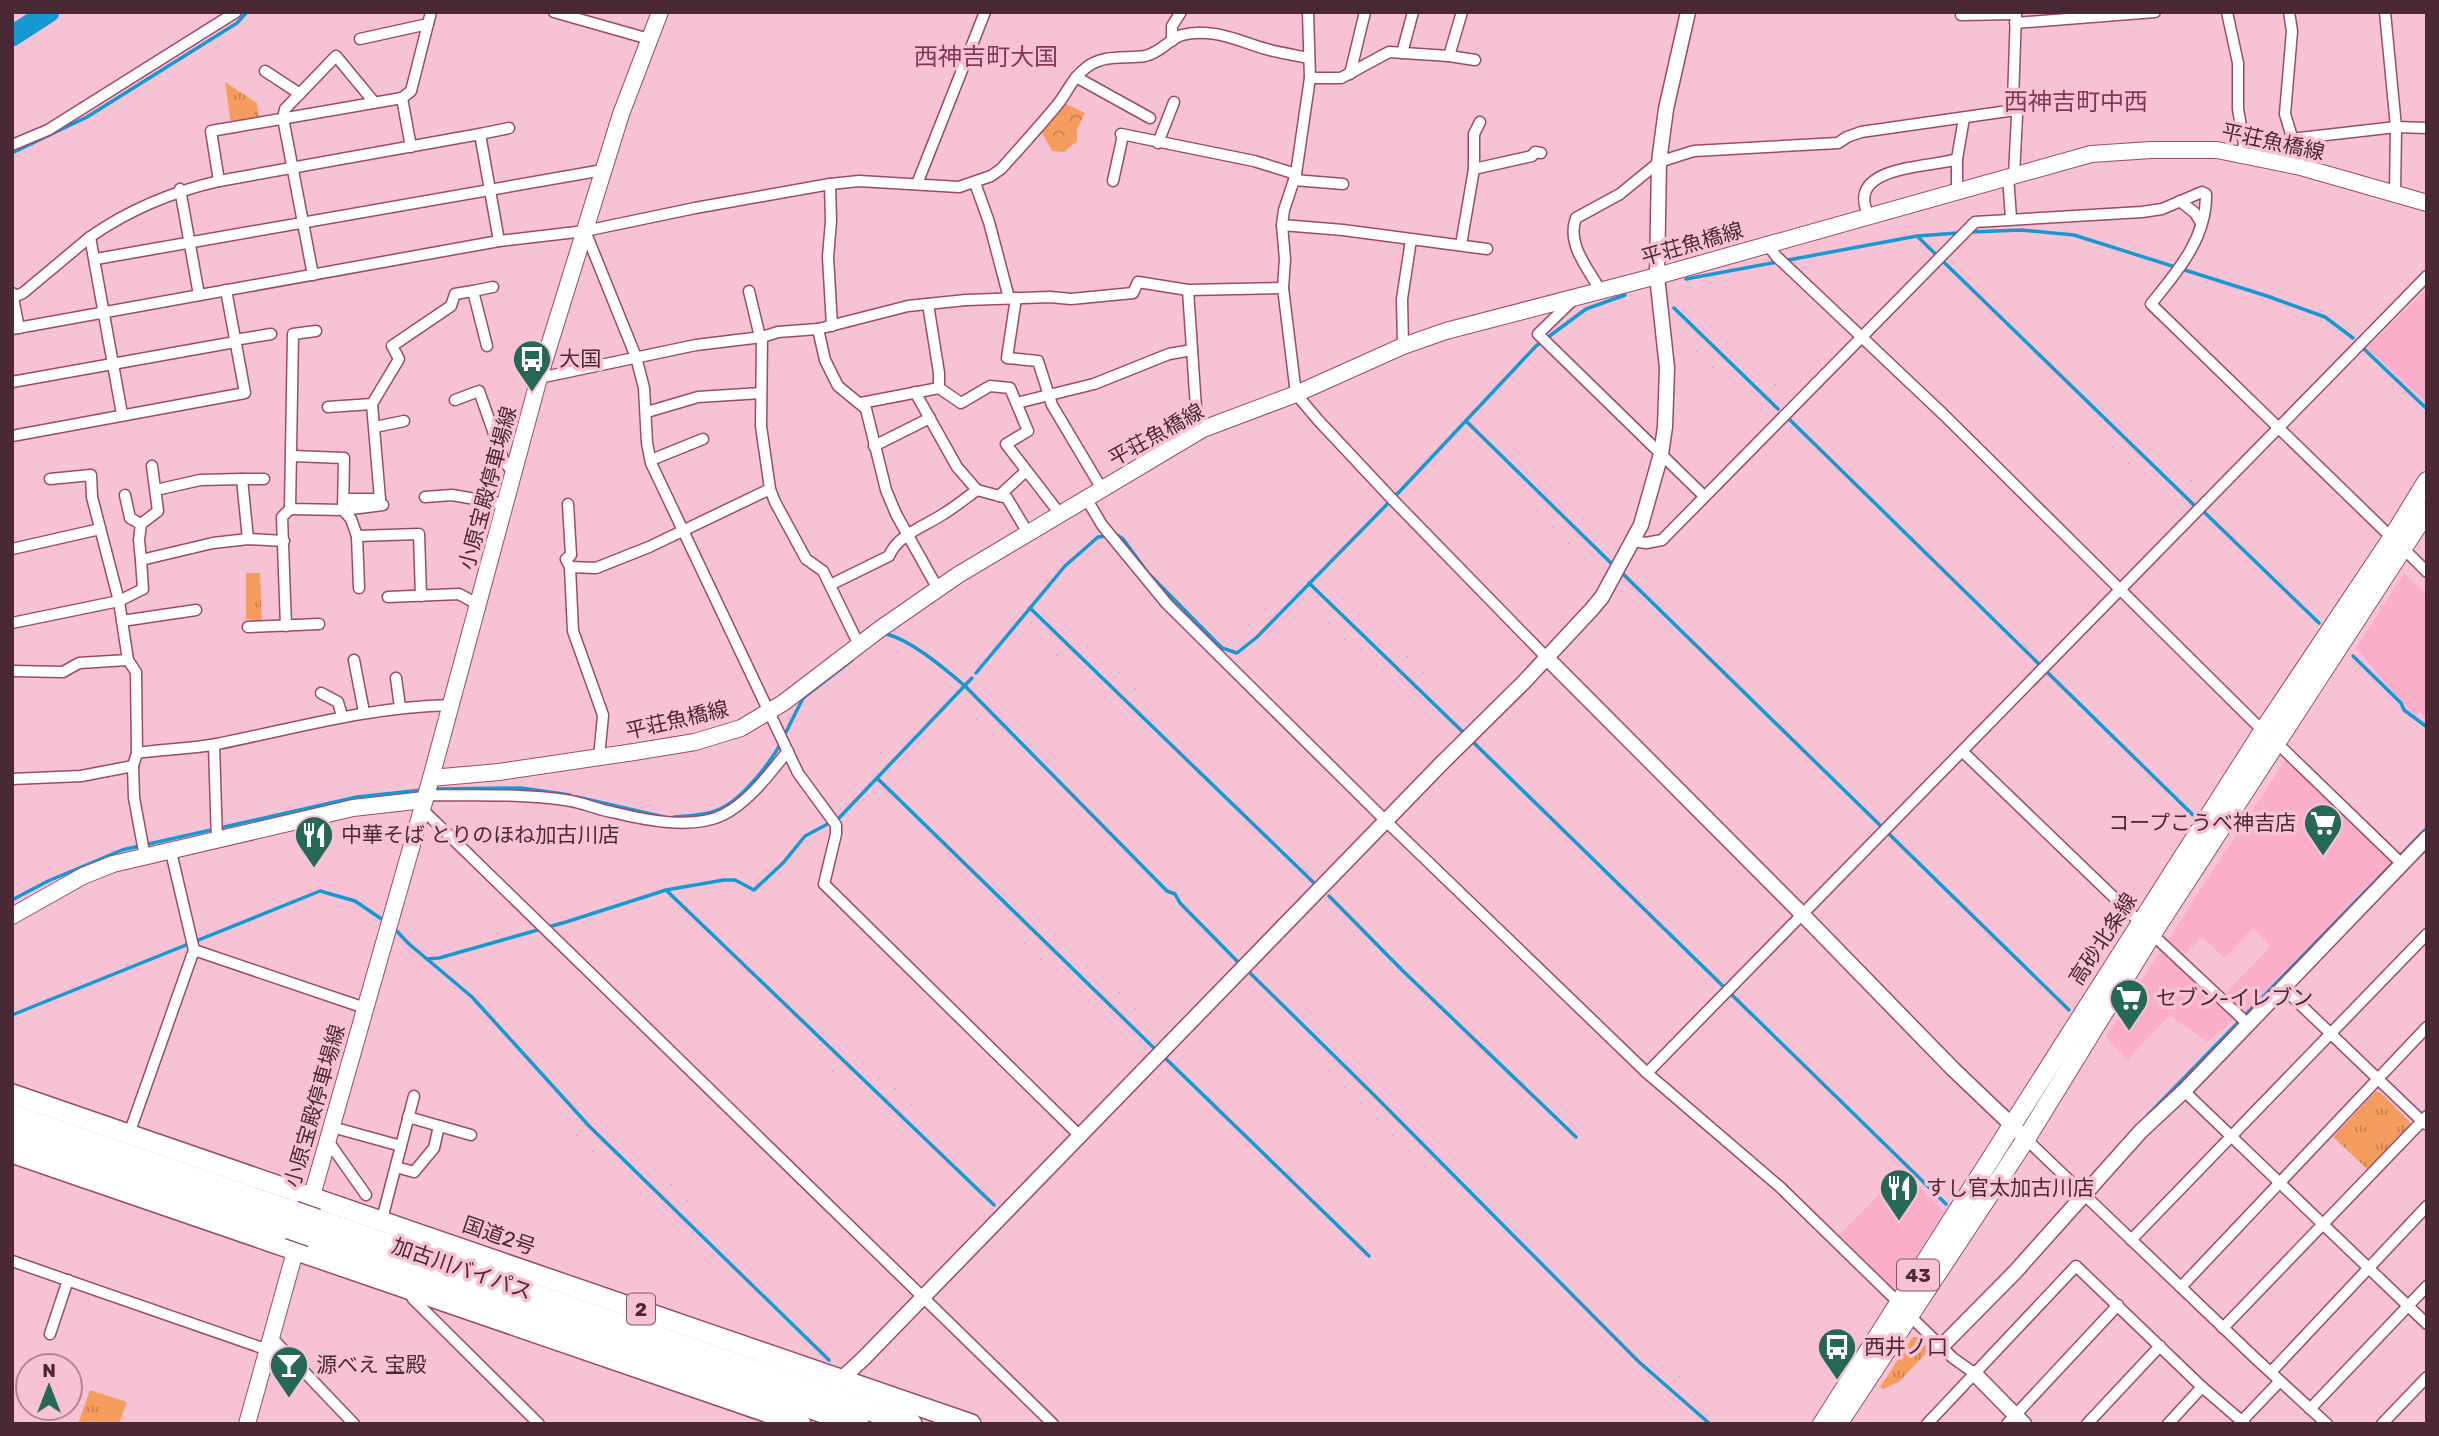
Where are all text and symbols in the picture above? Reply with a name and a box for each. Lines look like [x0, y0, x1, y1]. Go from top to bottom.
district label: 西神吉町大国 [914, 43, 1058, 71]
district label: 西神吉町中西 [2004, 88, 2148, 116]
street label: 平荘魚橋線 [2219, 118, 2327, 165]
street label: 平荘魚橋線 [1638, 217, 1746, 270]
bus stop icon: 大国 [511, 338, 553, 393]
place label: 大国 [559, 346, 601, 371]
street label: 平荘魚橋線 [1104, 398, 1208, 471]
street label: 小原宝殿停車場線 [454, 403, 521, 572]
street label: 平荘魚橋線 [623, 696, 731, 744]
supermarket icon: コープこうべ神吉店 [2302, 802, 2344, 857]
place label: コープこうべ神吉店 [2108, 810, 2296, 835]
restaurant icon: 中華そば とりのほね加古川店 [293, 814, 335, 869]
place label: 中華そば とりのほね加古川店 [341, 822, 619, 847]
street label: 高砂北条線 [2064, 888, 2142, 990]
supermarket icon: セブン-イレブン [2108, 977, 2150, 1032]
place label: セブン-イレブン [2156, 985, 2313, 1010]
street label: 小原宝殿停車場線 [279, 1022, 350, 1190]
restaurant icon: すし官太加古川店 [1878, 1167, 1920, 1222]
place label: すし官太加古川店 [1926, 1175, 2094, 1200]
street label: 国道2号 [459, 1211, 539, 1260]
street label: 加古川バイパス [389, 1233, 536, 1304]
road number: 43 [1897, 1260, 1939, 1290]
road number: 2 [627, 1294, 655, 1324]
bus stop icon: 西井ノ口 [1816, 1326, 1858, 1381]
place label: 西井ノ口 [1864, 1334, 1948, 1359]
bar icon: 源べえ 宝殿 [268, 1344, 310, 1399]
north arrow [14, 1352, 84, 1422]
place label: 源べえ 宝殿 [316, 1352, 426, 1377]
text: N [42, 1359, 56, 1382]

